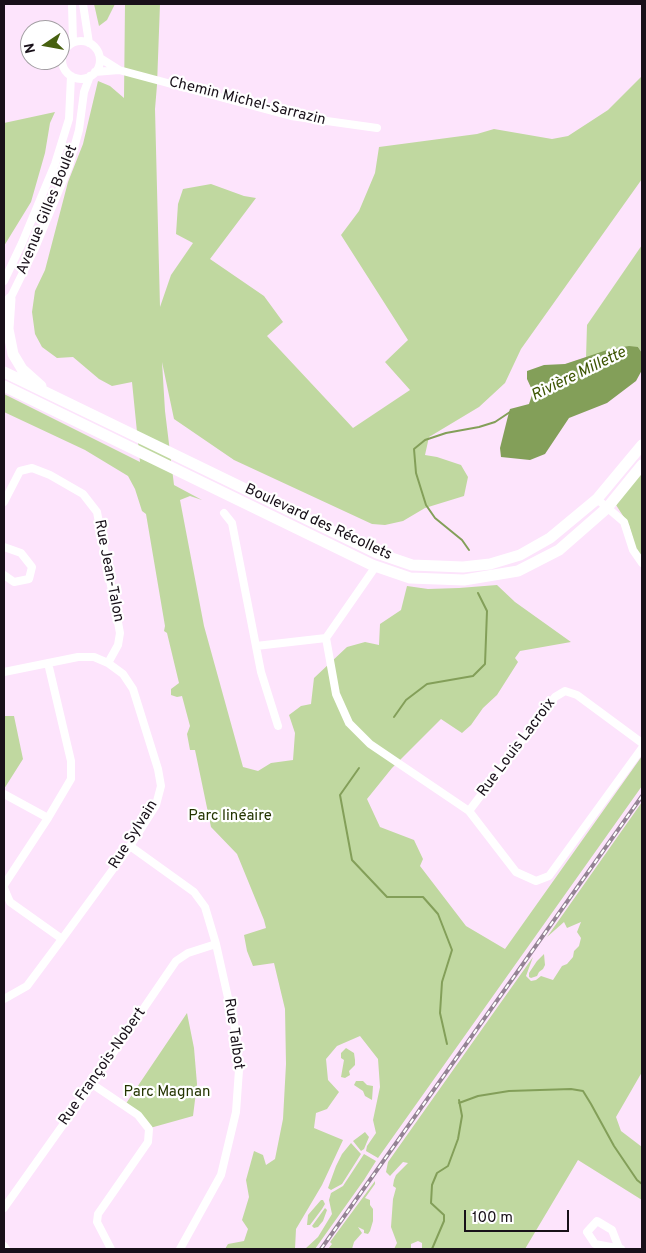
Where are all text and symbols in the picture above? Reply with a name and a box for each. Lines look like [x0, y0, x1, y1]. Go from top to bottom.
north arrow [20, 20, 70, 70]
text: N [21, 41, 40, 55]
street label: Chemin Michel-Sarrazin [167, 74, 327, 130]
street label: Avenue Gilles Boulet [14, 142, 82, 278]
water label: Rivière Millette [528, 344, 630, 406]
street label: Boulevard des Récollets [242, 481, 394, 565]
street label: Rue Jean-Talon [89, 518, 127, 624]
street label: Rue Louis Lacroix [474, 695, 560, 801]
street label: Rue Sylvain [106, 797, 162, 873]
park label: Parc linéaire [188, 808, 272, 826]
street label: Rue Talbot [219, 997, 247, 1071]
street label: Rue François-Nobert [56, 1005, 150, 1129]
park label: Parc Magnan [123, 1084, 211, 1102]
scale bar [466, 1200, 571, 1232]
text: 100 m [472, 1209, 513, 1228]

